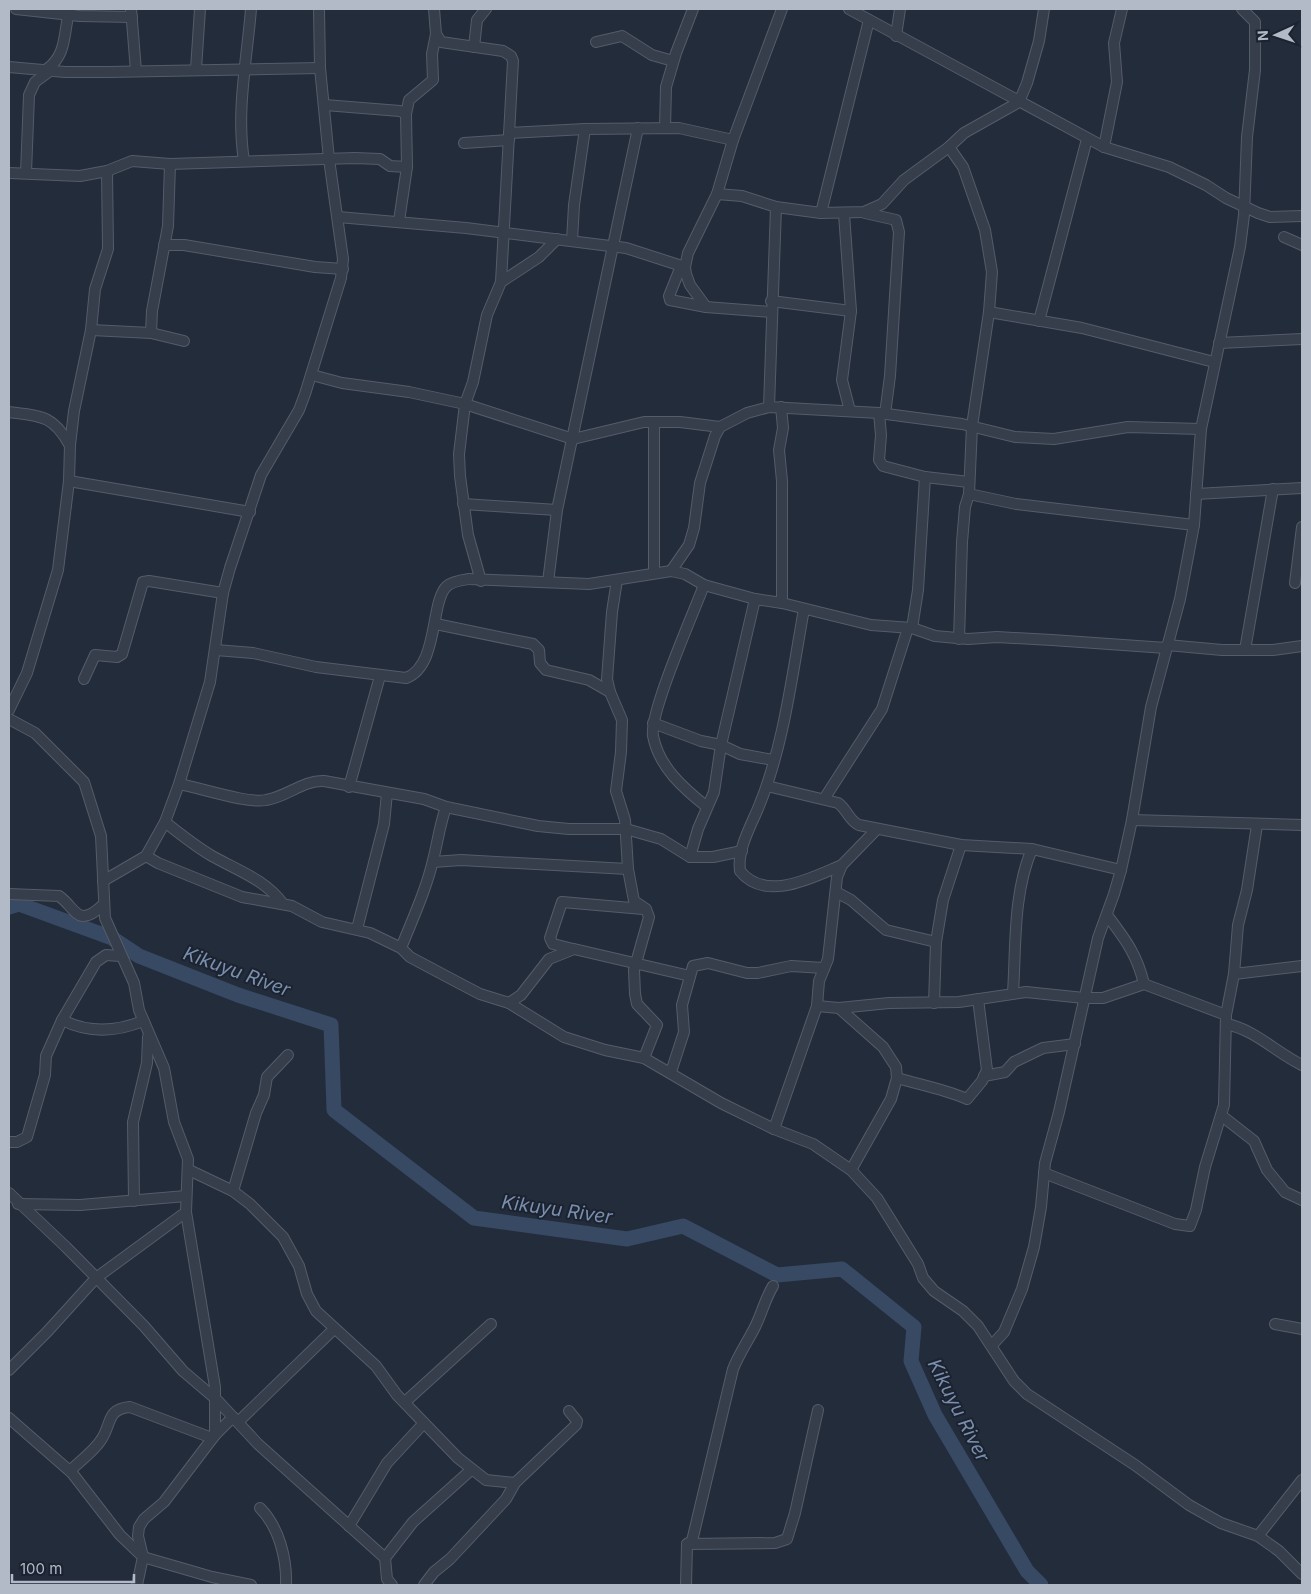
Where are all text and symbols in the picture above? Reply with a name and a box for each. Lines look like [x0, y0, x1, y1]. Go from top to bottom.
north arrow [1251, 10, 1301, 60]
text: N [1254, 30, 1271, 41]
water label: Kikuyu River [180, 942, 294, 1002]
water label: Kikuyu River [500, 1190, 615, 1229]
water label: Kikuyu River [923, 1355, 995, 1466]
scale bar [12, 1552, 135, 1584]
text: 100 m [20, 1559, 62, 1578]

